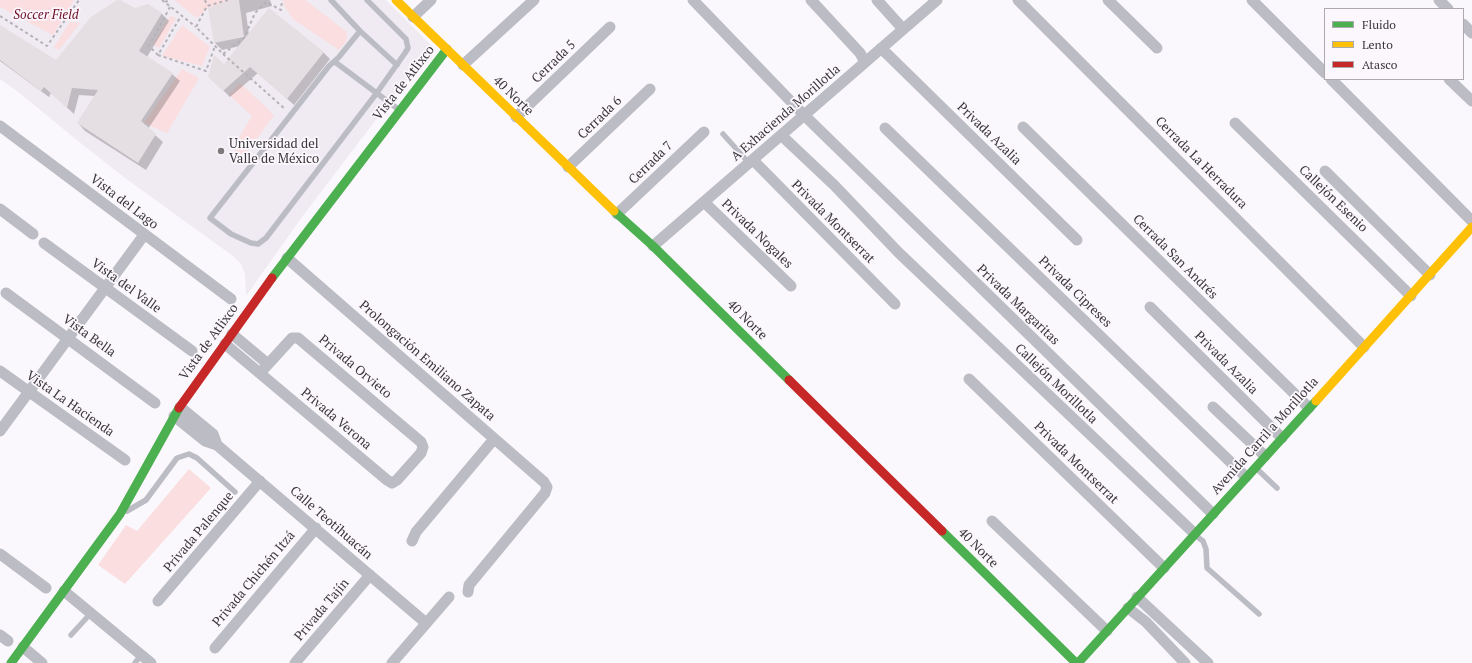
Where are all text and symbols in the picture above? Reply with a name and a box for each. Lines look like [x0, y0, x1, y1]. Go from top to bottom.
park label: Soccer Field [13, 7, 79, 23]
legend [1324, 8, 1464, 80]
text: Fluido [1362, 17, 1396, 32]
street label: Cerrada 5 [529, 37, 579, 87]
text: Lento [1362, 37, 1393, 52]
street label: Vista de Atlixco [370, 43, 438, 123]
text: Atasco [1362, 57, 1397, 72]
street label: A Exhacienda Morillotla [728, 61, 844, 165]
street label: 40 Norte [490, 73, 536, 119]
street label: Cerrada 6 [575, 93, 625, 143]
street label: Privada Azalia [954, 100, 1024, 168]
street label: Cerrada La Herradura [1152, 114, 1250, 212]
place label: Universidad del Valle de México [229, 136, 319, 167]
street label: Cerrada 7 [626, 138, 676, 188]
marker: Universidad del Valle de México [216, 146, 226, 156]
street label: Callejón Esenio [1295, 162, 1371, 236]
street label: Vista del Lago [87, 171, 161, 233]
street label: Privada Montserrat [788, 177, 878, 267]
street label: Privada Nogales [718, 196, 796, 272]
street label: Cerrada San Andrés [1129, 211, 1221, 303]
street label: Privada Cipreses [1035, 253, 1115, 331]
street label: Vista del Valle [88, 255, 164, 317]
street label: Privada Margaritas [973, 262, 1063, 348]
street label: 40 Norte [724, 297, 770, 343]
street label: Prolongación Emiliano Zapata [356, 298, 498, 424]
street label: Vista de Atlixco [176, 301, 242, 383]
street label: Vista Bella [59, 311, 119, 361]
street label: Privada Azalia [1191, 328, 1261, 398]
street label: Privada Orvieto [315, 332, 395, 402]
street label: Callejón Morillotla [1012, 341, 1100, 427]
street label: Vista La Hacienda [23, 368, 117, 440]
street label: Avenida Carril a Morillotla [1208, 374, 1322, 498]
street label: Privada Verona [297, 385, 375, 453]
street label: Privada Montserrat [1031, 419, 1121, 507]
street label: Calle Teotihuacán [287, 483, 375, 563]
street label: Privada Palenque [161, 489, 237, 575]
street label: 40 Norte [955, 525, 1001, 571]
street label: Privada Chichén Itzá [209, 528, 299, 630]
street label: Privada Tajín [291, 576, 353, 644]

